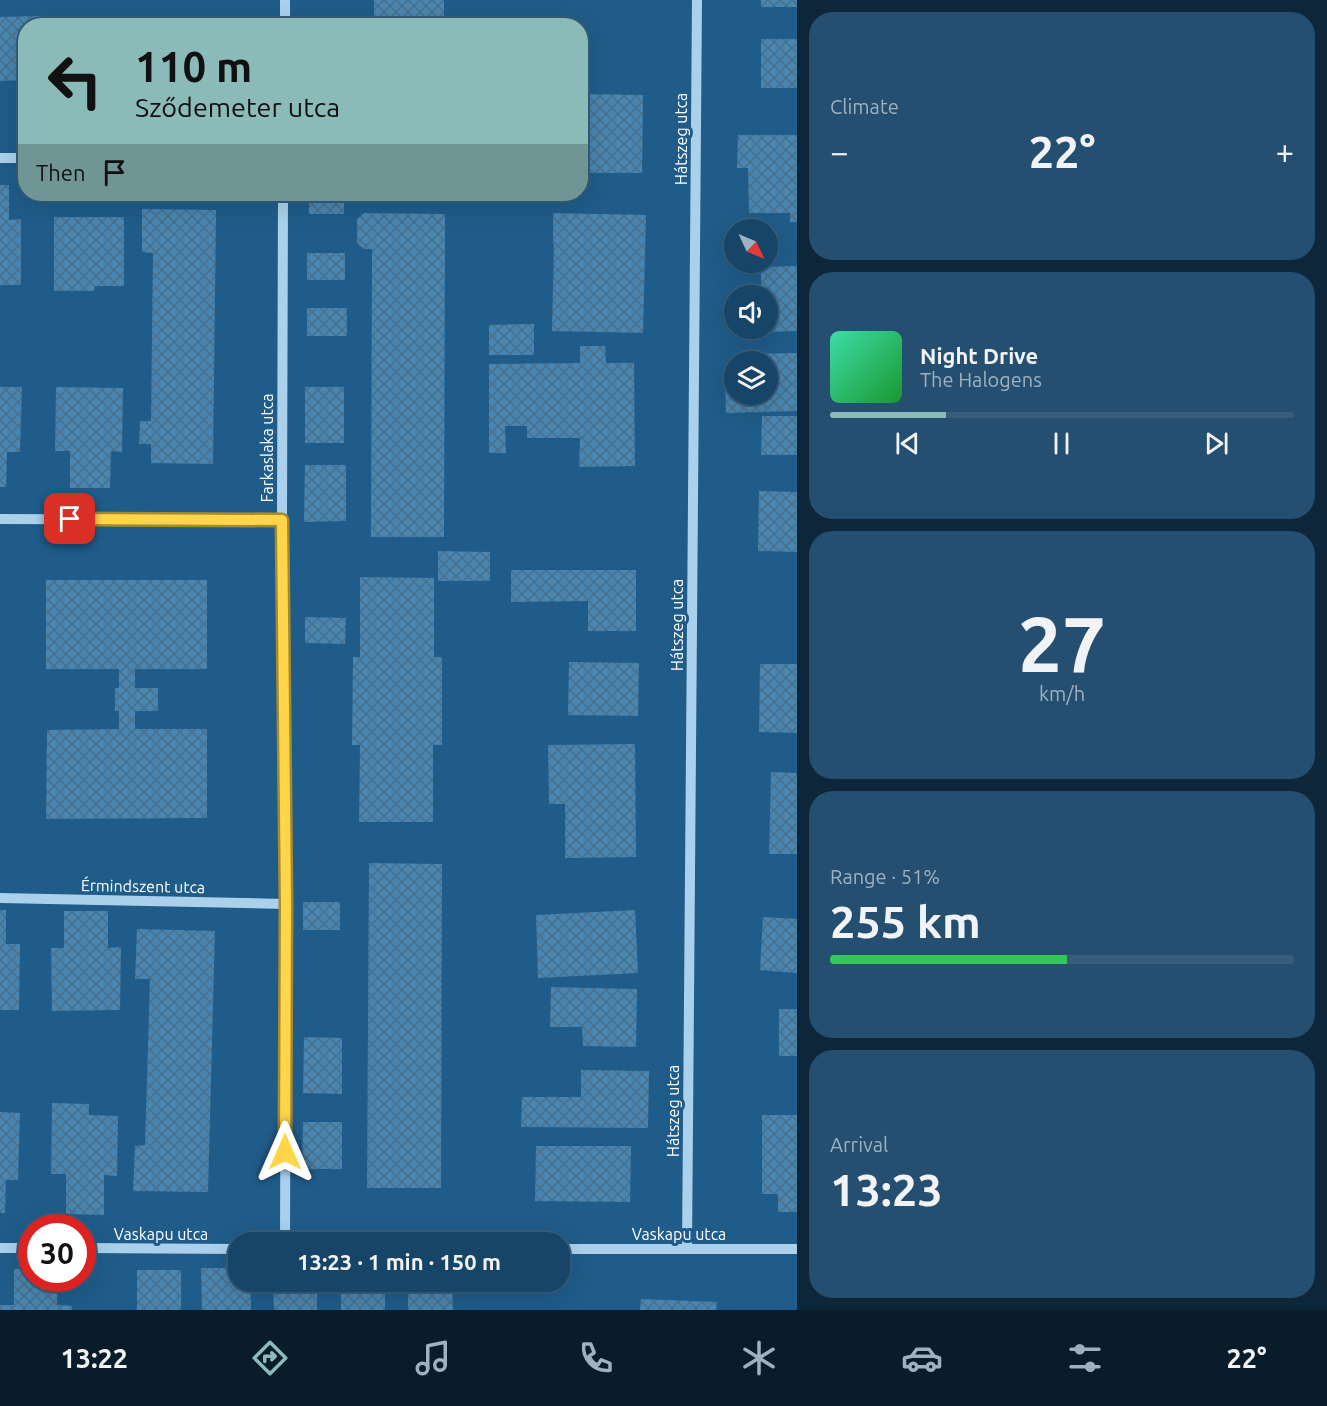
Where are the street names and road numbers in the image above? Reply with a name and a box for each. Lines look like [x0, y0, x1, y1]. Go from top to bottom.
street label: Hátszeg utca [672, 93, 690, 185]
street label: Farkaslaka utca [258, 394, 276, 502]
street label: Hátszeg utca [668, 579, 686, 671]
street label: Érmindszent utca [81, 874, 205, 896]
street label: Hátszeg utca [664, 1065, 682, 1157]
street label: Vaskapu utca [114, 1225, 208, 1243]
street label: Vaskapu utca [632, 1225, 726, 1243]

